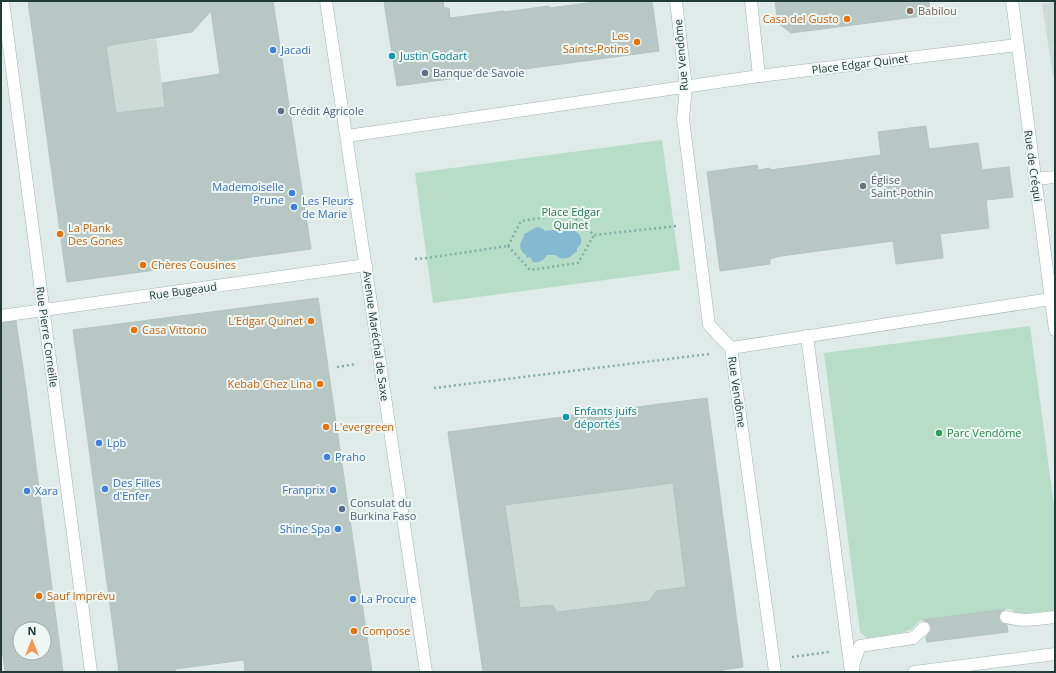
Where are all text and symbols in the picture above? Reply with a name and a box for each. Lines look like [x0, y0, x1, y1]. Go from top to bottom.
place label: Babilou [918, 3, 957, 18]
marker: Babilou [905, 6, 915, 16]
place label: Casa del Gusto [763, 11, 839, 26]
marker: Casa del Gusto [842, 14, 852, 24]
street label: Rue Vendôme [670, 19, 691, 91]
place label: Les Saints-Potins [563, 28, 629, 56]
marker: Les Saints-Potins [632, 37, 642, 47]
place label: Jacadi [280, 42, 311, 57]
marker: Jacadi [268, 45, 278, 55]
place label: Justin Godart [399, 48, 467, 63]
street label: Place Edgar Quinet [811, 50, 909, 77]
marker: Justin Godart [387, 51, 397, 61]
place label: Banque de Savoie [433, 65, 524, 80]
marker: Banque de Savoie [420, 68, 430, 78]
place label: Crédit Agricole [289, 103, 364, 118]
marker: Crédit Agricole [276, 106, 286, 116]
street label: Rue de Créqui [1021, 129, 1046, 203]
place label: Église Saint-Pothin [871, 172, 934, 200]
place label: Mademoiselle Prune [212, 179, 284, 207]
marker: Église Saint-Pothin [858, 181, 868, 191]
marker: Mademoiselle Prune [287, 188, 297, 198]
place label: Les Fleurs de Marie [302, 193, 353, 221]
marker: Les Fleurs de Marie [289, 202, 299, 212]
park label: Place Edgar Quinet [541, 204, 601, 232]
place label: La Plank Des Gones [68, 220, 123, 248]
marker: La Plank Des Gones [55, 229, 65, 239]
place label: Chères Cousines [151, 257, 236, 272]
marker: Chères Cousines [138, 260, 148, 270]
street label: Avenue Maréchal de Saxe [360, 270, 393, 402]
street label: Rue Bugeaud [148, 278, 218, 303]
street label: Rue Pierre Corneille [33, 286, 62, 388]
place label: L’Edgar Quinet [228, 313, 303, 328]
marker: L’Edgar Quinet [306, 316, 316, 326]
place label: Casa Vittorio [142, 322, 207, 337]
marker: Casa Vittorio [129, 325, 139, 335]
street label: Rue Vendôme [725, 355, 750, 429]
place label: Kebab Chez Lina [227, 376, 312, 391]
marker: Kebab Chez Lina [315, 379, 325, 389]
place label: Enfants juifs déportés [574, 403, 637, 431]
marker: Enfants juifs déportés [561, 412, 571, 422]
place label: L'evergreen [334, 419, 394, 434]
marker: L'evergreen [321, 422, 331, 432]
place label: Parc Vendôme [947, 425, 1022, 440]
marker: Parc Vendôme [934, 428, 944, 438]
place label: Lpb [107, 435, 126, 450]
marker: Lpb [94, 438, 104, 448]
place label: Praho [335, 449, 366, 464]
marker: Praho [322, 452, 332, 462]
place label: Des Filles d'Enfer [113, 475, 161, 503]
place label: Franprix [282, 482, 325, 497]
place label: Xara [35, 483, 58, 498]
marker: Des Filles d'Enfer [100, 484, 110, 494]
marker: Franprix [328, 485, 338, 495]
marker: Xara [22, 486, 32, 496]
place label: Consulat du Burkina Faso [350, 495, 417, 523]
marker: Consulat du Burkina Faso [337, 504, 347, 514]
place label: Shine Spa [280, 521, 330, 536]
marker: Shine Spa [333, 524, 343, 534]
place label: Sauf Imprévu [47, 588, 115, 603]
marker: Sauf Imprévu [34, 591, 44, 601]
place label: La Procure [361, 591, 416, 606]
marker: La Procure [348, 594, 358, 604]
north arrow [12, 621, 52, 661]
text: N [28, 623, 36, 638]
place label: Compose [362, 623, 411, 638]
marker: Compose [349, 626, 359, 636]

